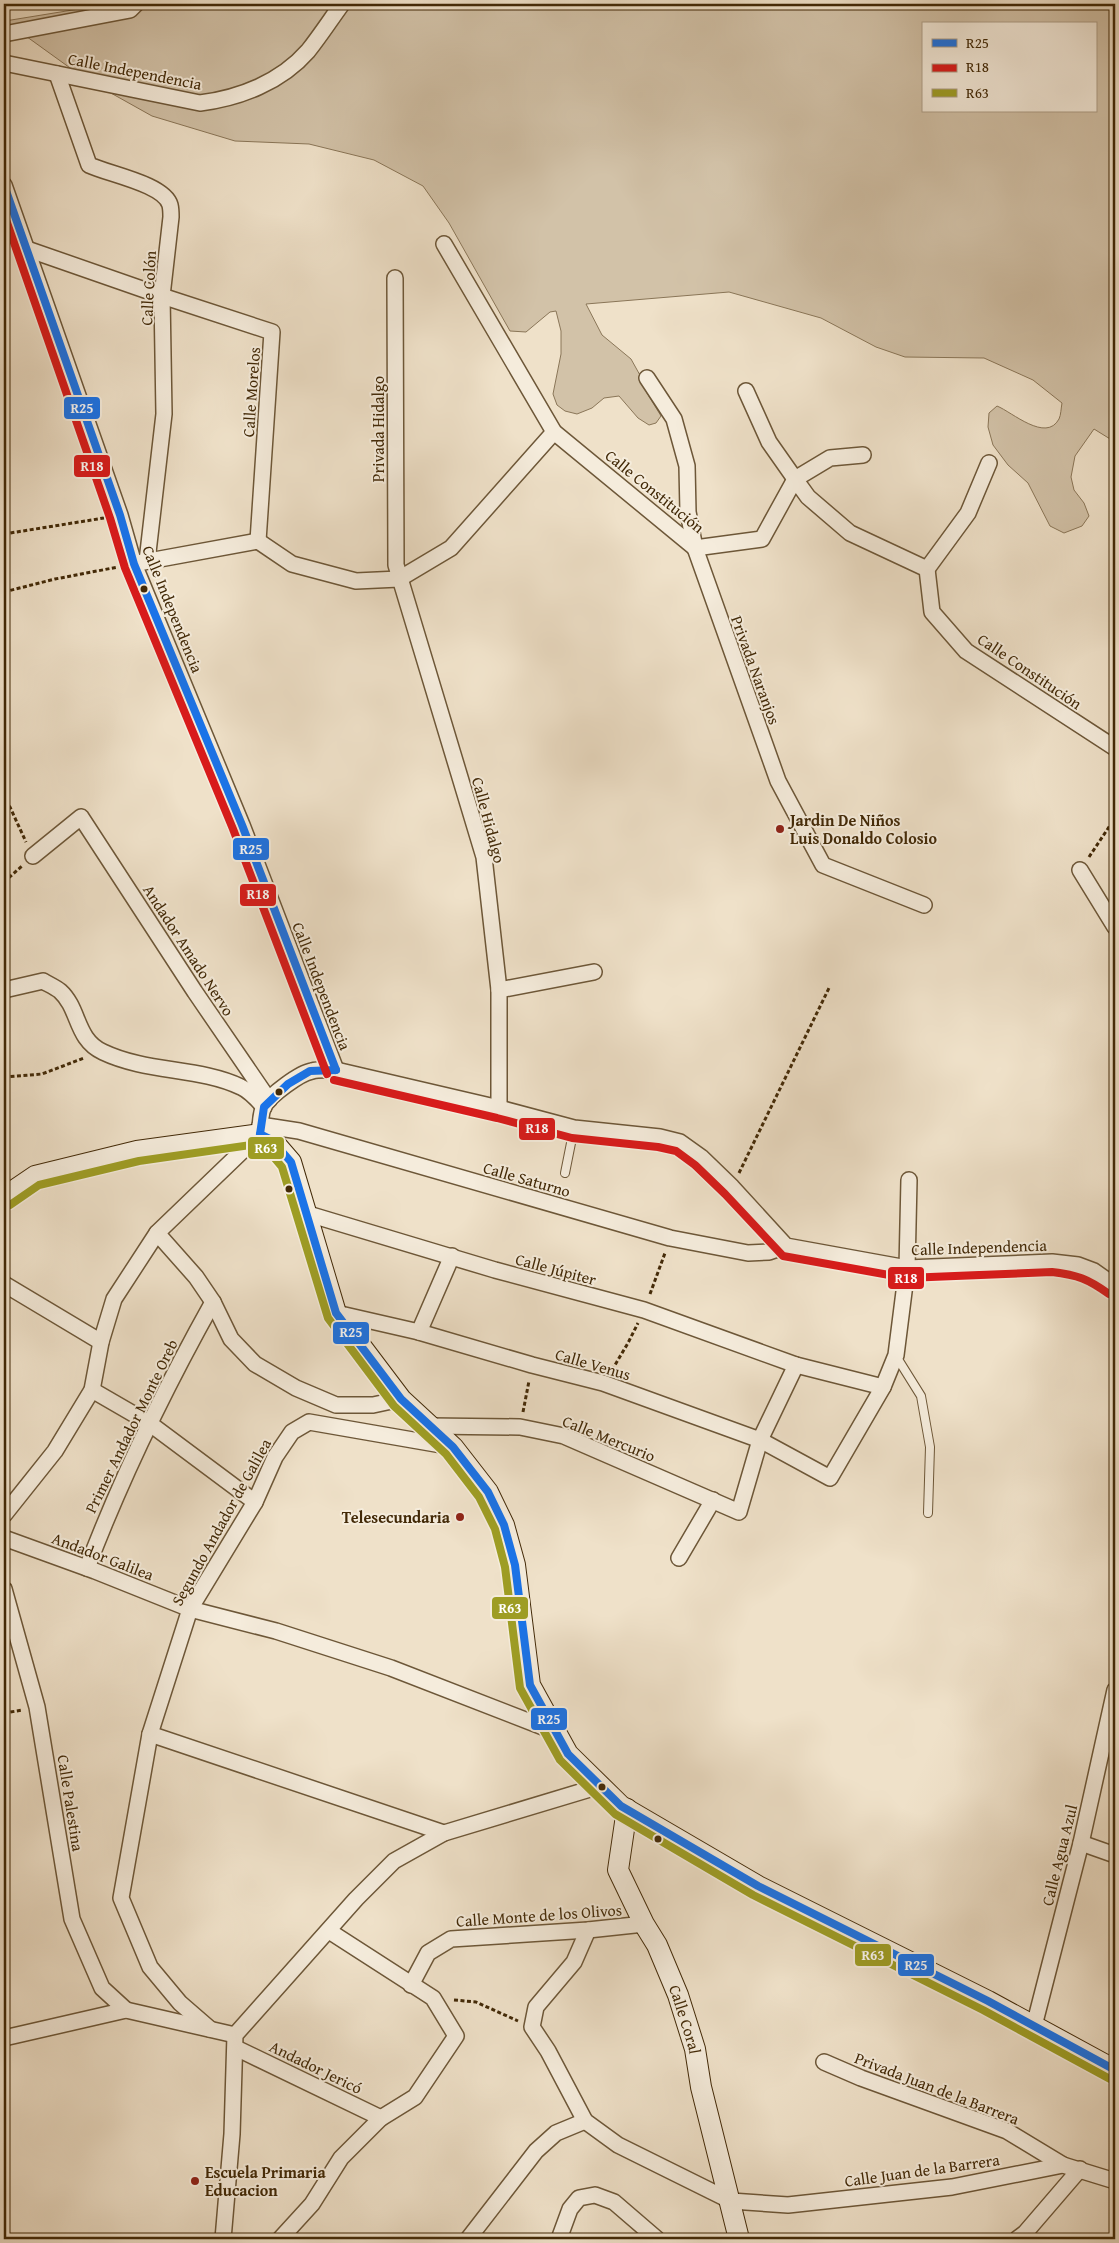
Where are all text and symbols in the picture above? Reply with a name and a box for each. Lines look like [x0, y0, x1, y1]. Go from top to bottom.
legend [922, 22, 1096, 112]
text: R25 [966, 32, 989, 53]
street label: Calle Independencia [66, 46, 204, 96]
text: R18 [966, 56, 989, 77]
text: R63 [966, 82, 989, 103]
street label: Calle Colón [134, 250, 162, 326]
street label: Calle Morelos [236, 346, 266, 438]
street label: Privada Hidalgo [366, 376, 390, 482]
line badge: R25 [63, 396, 101, 420]
text: R25 [70, 398, 94, 418]
street label: Calle Constitución [600, 443, 710, 539]
line badge: R18 [73, 454, 111, 478]
text: R18 [80, 456, 104, 476]
street label: Calle Independencia [136, 542, 210, 677]
unlabelled marker [139, 584, 149, 594]
street label: Privada Naranjos [725, 612, 787, 728]
street label: Calle Constitución [973, 627, 1087, 715]
street label: Calle Hidalgo [466, 774, 512, 866]
place label: Jardin De Niños Luis Donaldo Colosio [787, 808, 938, 850]
marker: Jardin De Niños Luis Donaldo Colosio [774, 823, 786, 835]
line badge: R25 [232, 837, 270, 861]
text: R25 [239, 839, 263, 859]
street label: Andador Amado Nervo [137, 879, 241, 1021]
line badge: R18 [239, 883, 277, 907]
text: R18 [246, 884, 270, 904]
street label: Calle Independencia [287, 918, 358, 1054]
unlabelled marker [274, 1087, 284, 1097]
line badge: R18 [518, 1117, 556, 1141]
text: R18 [525, 1118, 549, 1138]
line badge: R63 [247, 1136, 285, 1160]
text: R63 [254, 1138, 278, 1158]
street label: Calle Saturno [481, 1155, 573, 1203]
unlabelled marker [284, 1184, 294, 1194]
street label: Calle Independencia [911, 1233, 1048, 1261]
street label: Calle Júpiter [513, 1247, 600, 1291]
line badge: R18 [887, 1266, 925, 1290]
text: R18 [894, 1268, 918, 1288]
line badge: R25 [332, 1321, 370, 1345]
text: R25 [339, 1322, 363, 1342]
street label: Primer Andador Monte Oreb [78, 1335, 184, 1517]
street label: Calle Venus [553, 1342, 633, 1386]
street label: Calle Mercurio [559, 1408, 659, 1468]
street label: Segundo Andador de Galilea [165, 1434, 277, 1610]
place label: Telesecundaria [342, 1505, 451, 1529]
marker: Telesecundaria [454, 1511, 466, 1523]
street label: Andador Galilea [49, 1526, 158, 1587]
line badge: R63 [491, 1596, 529, 1620]
text: R63 [498, 1598, 522, 1618]
line badge: R25 [530, 1707, 568, 1731]
text: R25 [537, 1709, 561, 1729]
street label: Calle Palestina [52, 1753, 91, 1853]
unlabelled marker [597, 1782, 607, 1792]
street label: Calle Agua Azul [1035, 1801, 1083, 1908]
unlabelled marker [653, 1834, 663, 1844]
street label: Calle Monte de los Olivos [455, 1897, 623, 1933]
line badge: R63 [854, 1943, 892, 1967]
text: R63 [861, 1945, 885, 1965]
line badge: R25 [897, 1953, 935, 1977]
text: R25 [904, 1955, 928, 1975]
street label: Calle Coral [663, 1981, 708, 2056]
street label: Andador Jericó [266, 2034, 366, 2100]
street label: Privada Juan de la Barrera [851, 2046, 1023, 2131]
street label: Calle Juan de la Barrera [843, 2147, 1001, 2193]
place label: Escuela Primaria Educacion [205, 2160, 326, 2202]
marker: Escuela Primaria Educacion [189, 2175, 201, 2187]

